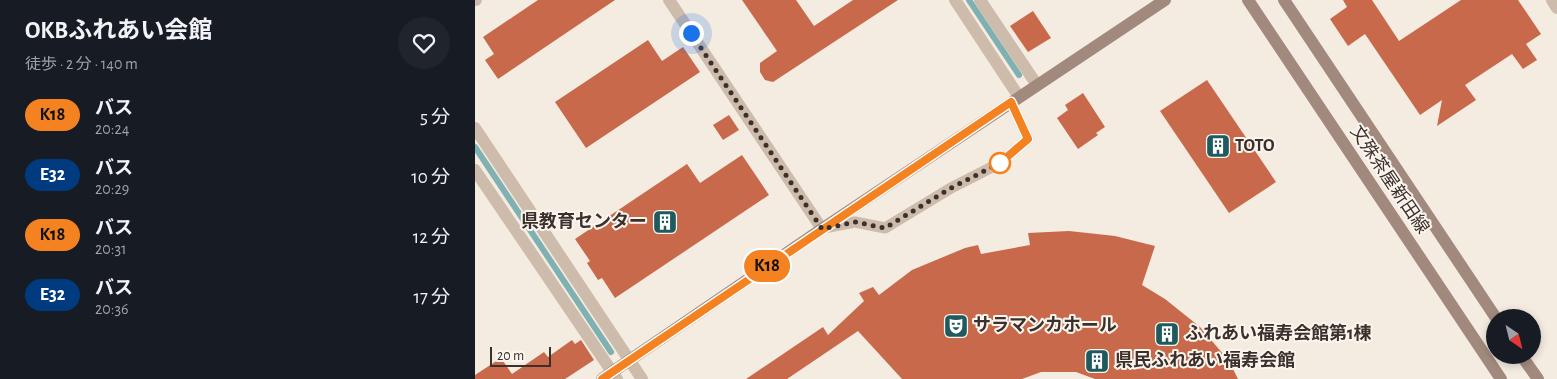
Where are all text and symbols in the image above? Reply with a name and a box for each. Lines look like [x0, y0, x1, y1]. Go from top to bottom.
button: heart [398, 17, 450, 69]
text: OKBふれあい会館 [25, 19, 212, 43]
your location [679, 21, 704, 46]
text: 徒歩 · 2 分 · 140 m [25, 56, 138, 72]
text: バス [95, 99, 133, 118]
text: K18 [40, 106, 65, 124]
text: 5 分 [420, 108, 450, 127]
text: 20:24 [95, 121, 129, 137]
street label: 文殊茶屋新田線 [1346, 122, 1433, 237]
building icon: TOTO [1205, 133, 1231, 159]
place label: TOTO [1235, 137, 1275, 155]
unlabelled marker [989, 152, 1011, 174]
text: バス [95, 159, 133, 178]
text: E32 [40, 166, 65, 184]
text: 10 分 [411, 168, 450, 187]
text: 20:29 [95, 181, 129, 197]
building icon: 県教育センター [652, 209, 678, 235]
place label: 県教育センター [521, 211, 647, 231]
text: バス [95, 219, 133, 238]
text: K18 [40, 226, 65, 244]
text: 12 分 [413, 228, 450, 247]
text: 20:31 [95, 241, 127, 257]
line badge: K18 [738, 250, 796, 282]
text: K18 [754, 257, 780, 275]
text: バス [95, 279, 133, 298]
text: E32 [40, 286, 65, 304]
text: 17 分 [413, 288, 450, 307]
text: 20:36 [95, 301, 129, 317]
north arrow [1486, 309, 1541, 364]
map controls [1486, 309, 1541, 364]
theatre icon: サラマンカホール [943, 313, 969, 339]
place label: サラマンカホール [973, 316, 1117, 335]
building icon: ふれあい福寿会館第1棟 [1154, 321, 1180, 347]
place label: ふれあい福寿会館第1棟 [1185, 323, 1371, 343]
scale bar [490, 344, 551, 367]
building icon: 県民ふれあい福寿会館 [1084, 348, 1110, 374]
text: 20 m [497, 349, 524, 363]
place label: 県民ふれあい福寿会館 [1115, 350, 1295, 370]

